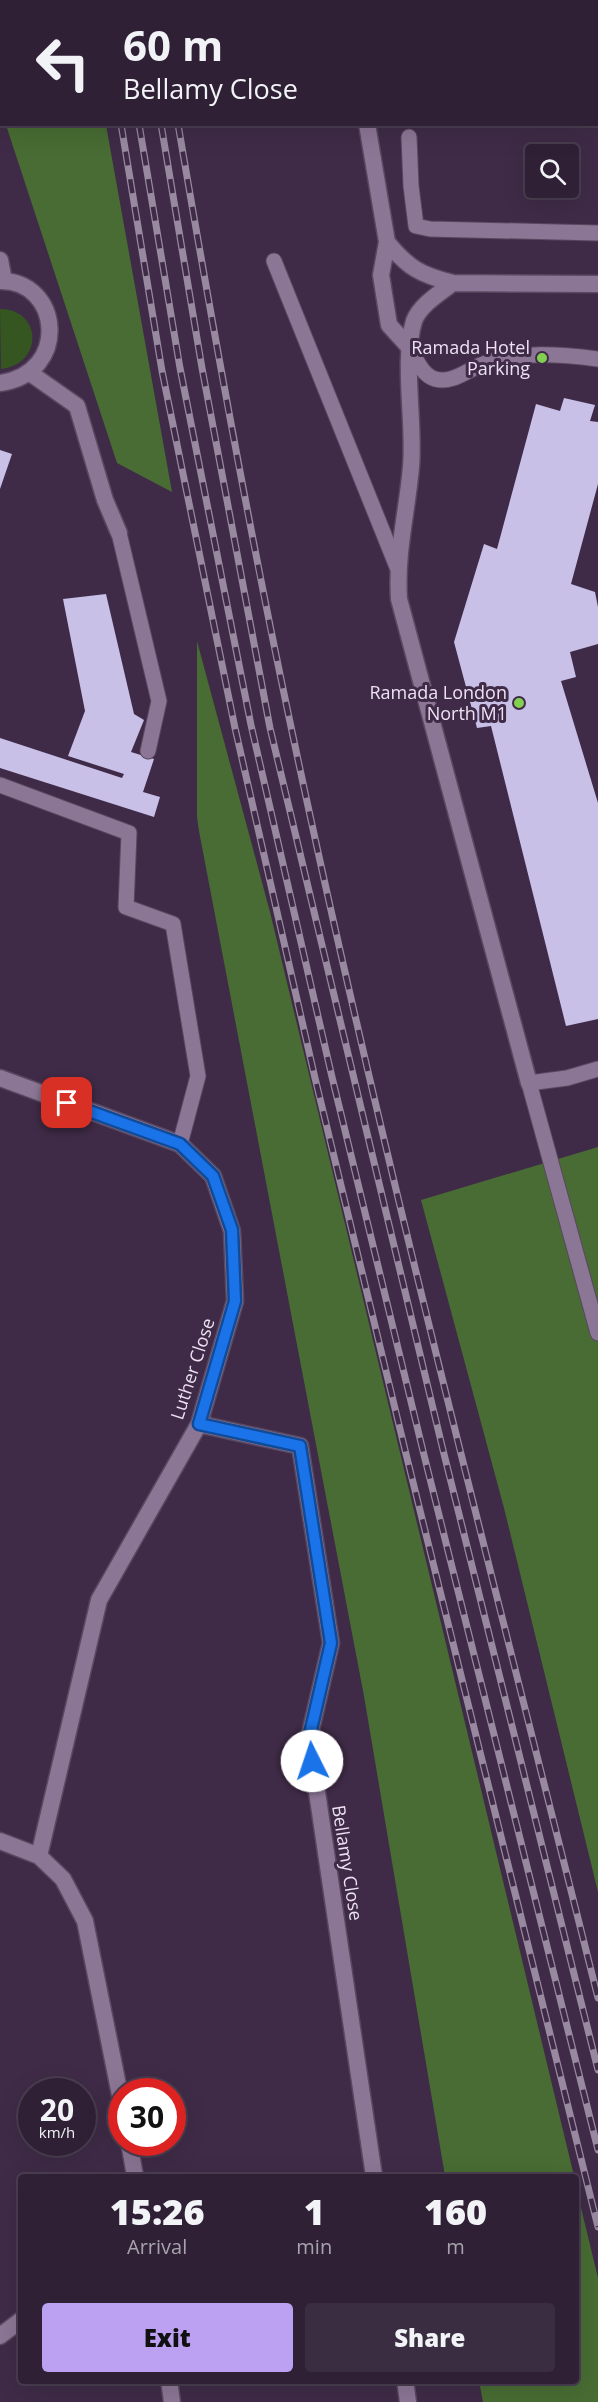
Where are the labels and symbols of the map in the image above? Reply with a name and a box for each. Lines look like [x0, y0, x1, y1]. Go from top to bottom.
place label: Ramada Hotel Parking [411, 335, 530, 380]
marker: Ramada Hotel Parking [535, 351, 549, 365]
place label: Ramada London North M1 [369, 680, 507, 725]
marker: Ramada London North M1 [512, 696, 526, 710]
pin [41, 1077, 92, 1128]
street label: Luther Close [164, 1315, 220, 1423]
position arrow [280, 1729, 344, 1793]
street label: Bellamy Close [327, 1803, 369, 1922]
speed limit sign: 30 [108, 2078, 186, 2156]

